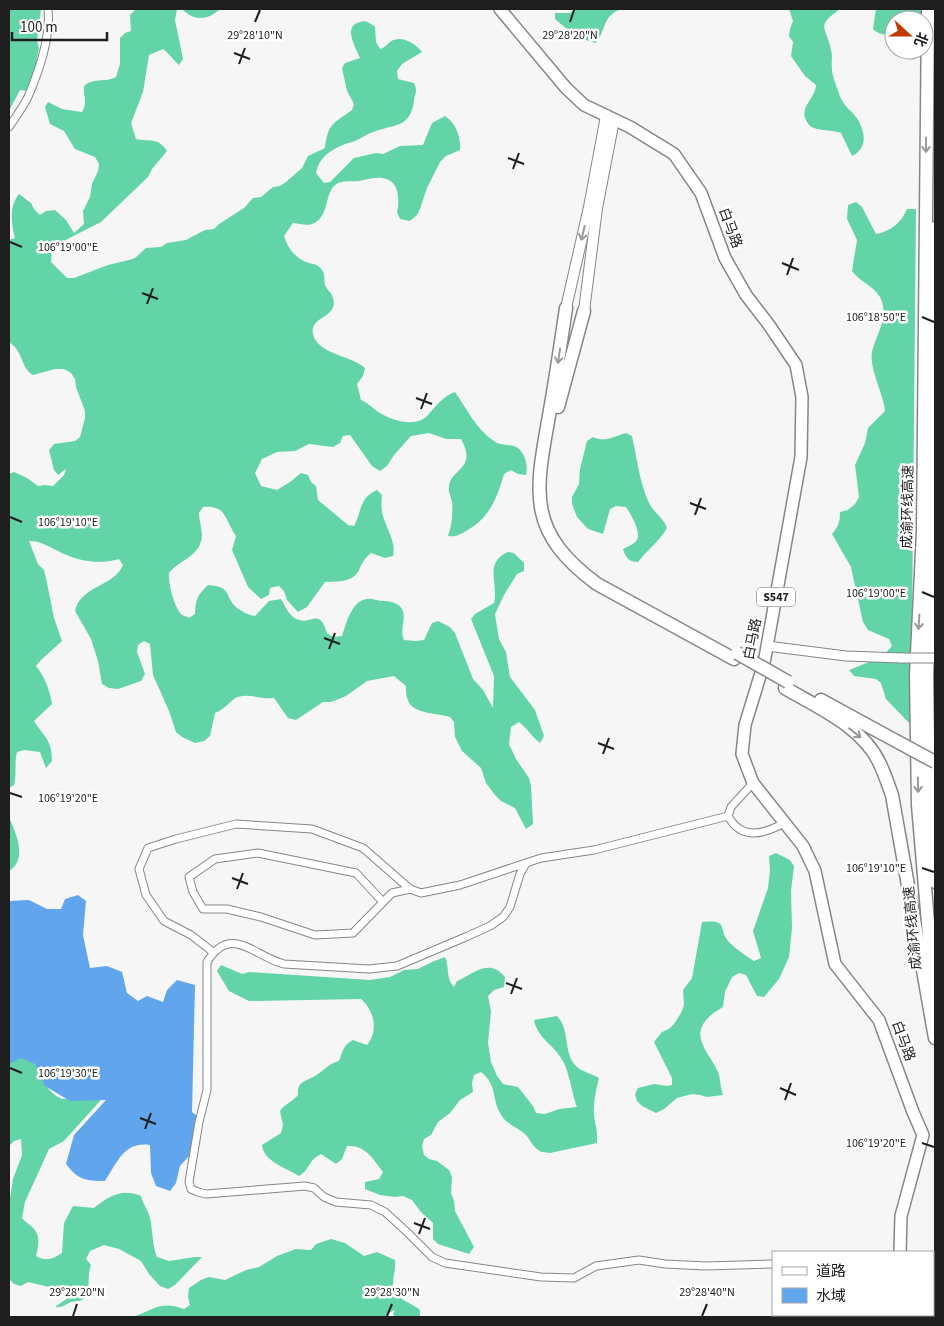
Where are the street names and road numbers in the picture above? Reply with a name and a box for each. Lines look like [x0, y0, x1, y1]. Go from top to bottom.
street label: 白马路 [713, 205, 747, 251]
street label: 成渝环线高速 [897, 465, 919, 549]
road number: S547 [757, 588, 795, 606]
street label: 白马路 [739, 616, 767, 662]
street label: 成渝环线高速 [899, 885, 927, 971]
street label: 白马路 [886, 1018, 920, 1064]

